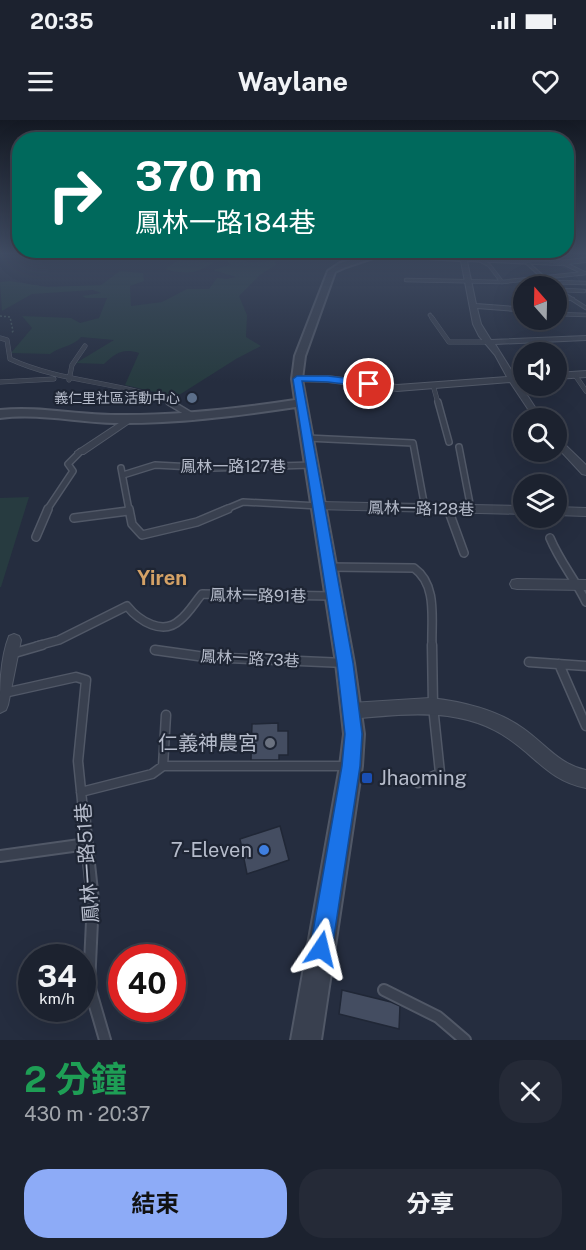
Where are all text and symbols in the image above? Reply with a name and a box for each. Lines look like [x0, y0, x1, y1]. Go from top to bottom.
text: 20:35 [30, 8, 94, 34]
icon: menu [24, 65, 57, 98]
text: Waylane [238, 65, 348, 97]
icon: heart [529, 65, 562, 98]
text: 370 m [135, 151, 262, 200]
icon: right [36, 156, 114, 234]
text: 鳳林一路184巷 [135, 206, 315, 238]
north arrow [513, 276, 567, 330]
map controls [513, 276, 567, 528]
button: sound [513, 342, 567, 396]
pin [343, 358, 394, 409]
icon: arrive [352, 367, 385, 400]
place label: 義仁里社區活動中心 [54, 390, 180, 406]
marker: 義仁里社區活動中心 [185, 391, 199, 405]
button: search [513, 408, 567, 462]
street label: 鳳林一路127巷 [180, 457, 286, 476]
button: layers [513, 474, 567, 528]
street label: 鳳林一路128巷 [368, 498, 474, 519]
district label: Yiren [137, 566, 187, 590]
street label: 鳳林一路91巷 [210, 585, 306, 606]
street label: 鳳林一路73巷 [200, 646, 300, 671]
place label: 仁義神農宮 [158, 731, 258, 755]
marker: 仁義神農宮 [263, 736, 277, 750]
place label: Jhaoming [379, 766, 467, 790]
marker: Jhaoming [360, 771, 374, 785]
street label: 鳳林一路51巷 [71, 802, 103, 924]
place label: 7-Eleven [171, 838, 252, 862]
marker: 7-Eleven [257, 843, 271, 857]
position arrow [289, 917, 353, 981]
speed limit sign: 40 [108, 944, 186, 1022]
text: 34 [37, 958, 77, 994]
text: km/h [39, 990, 75, 1007]
text: 2 分鐘 [24, 1058, 127, 1100]
button: close [499, 1060, 562, 1123]
text: 430 m · 20:37 [24, 1102, 151, 1126]
button: 結束 [24, 1169, 287, 1238]
button: 分享 [299, 1169, 562, 1238]

